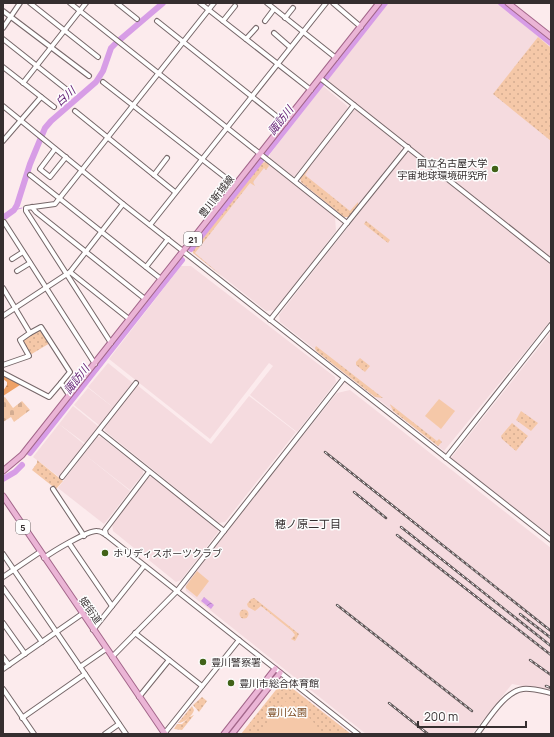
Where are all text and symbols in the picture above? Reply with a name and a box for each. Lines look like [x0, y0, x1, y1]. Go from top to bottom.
water label: 白川 [52, 82, 79, 109]
water label: 諏訪川 [264, 102, 297, 138]
place label: 国立名古屋大学 宇宙地球環境研究所 [397, 156, 487, 182]
marker: 国立名古屋大学 宇宙地球環境研究所 [490, 164, 500, 174]
street label: 豊川新城線 [195, 172, 237, 220]
road number: 21 [184, 232, 202, 246]
water label: 諏訪川 [60, 361, 93, 397]
district label: 穂ノ原二丁目 [275, 516, 341, 531]
road number: 5 [16, 520, 30, 534]
place label: ホリディスポーツクラブ [113, 546, 222, 560]
marker: ホリディスポーツクラブ [100, 548, 110, 558]
street label: 姫街道 [77, 594, 105, 626]
place label: 豊川警察署 [211, 655, 261, 669]
marker: 豊川警察署 [198, 657, 208, 667]
place label: 豊川市総合体育館 [239, 676, 319, 690]
marker: 豊川市総合体育館 [226, 678, 236, 688]
scale bar [418, 703, 526, 729]
park label: 豊川公園 [267, 705, 307, 719]
text: 200 m [424, 708, 458, 725]

